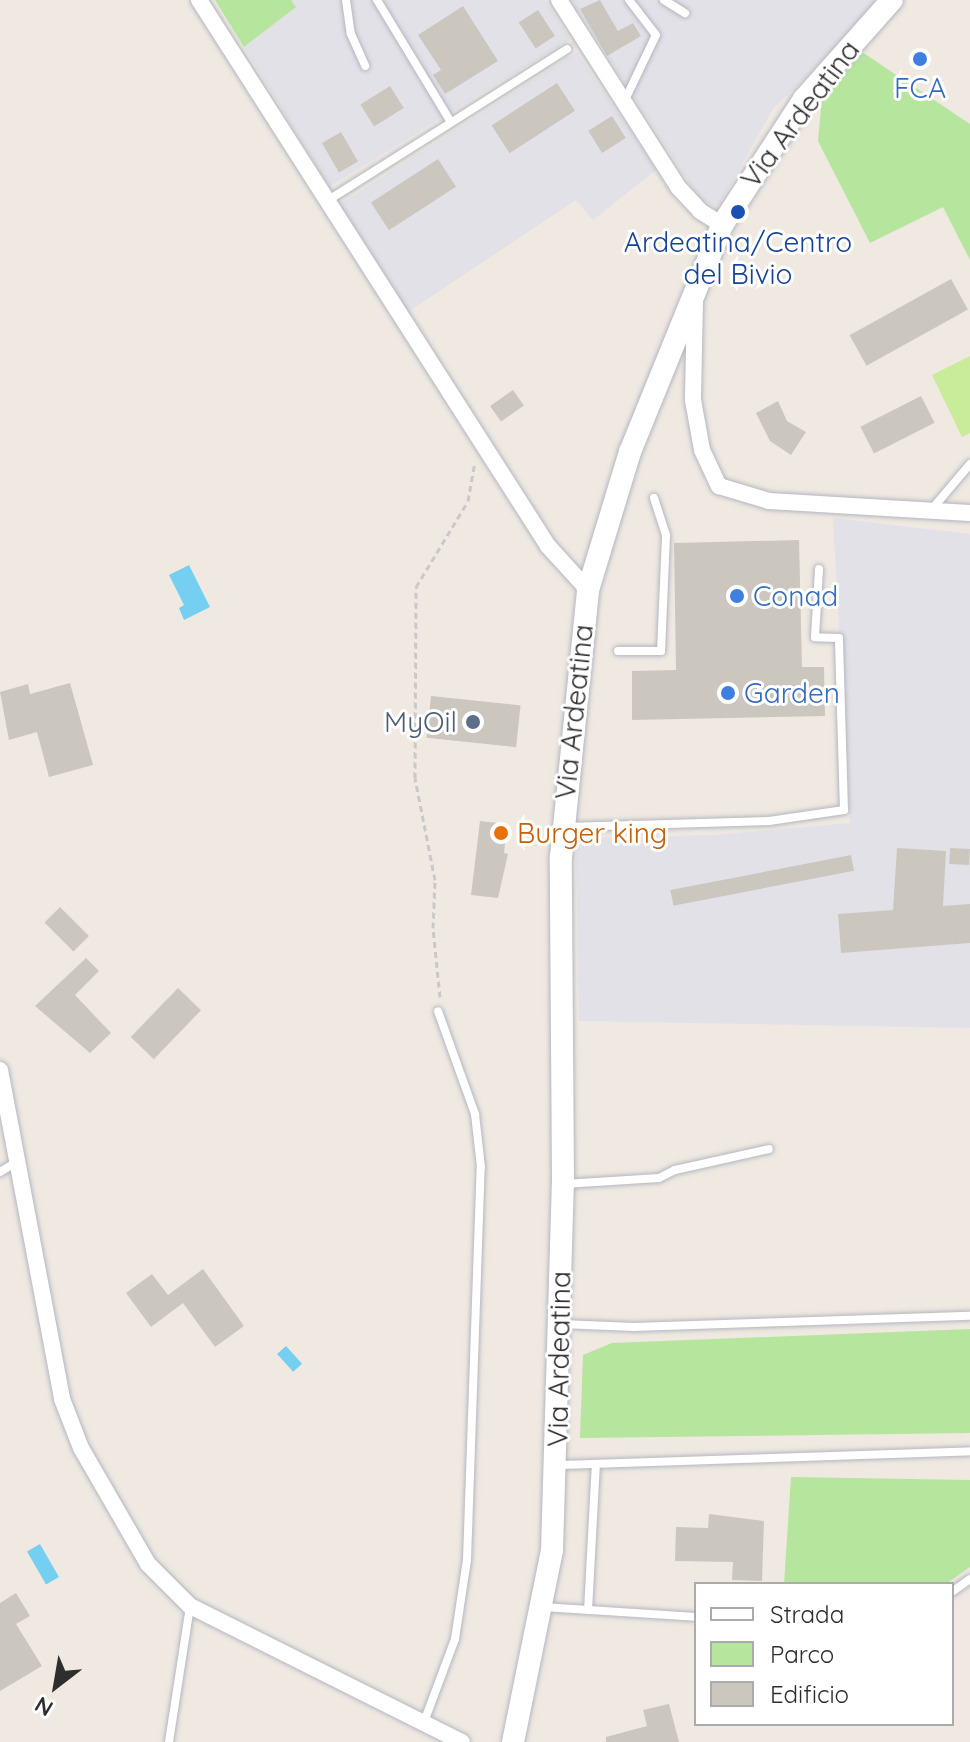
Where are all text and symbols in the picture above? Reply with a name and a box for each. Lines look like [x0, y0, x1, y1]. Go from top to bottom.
street label: Via Ardeatina [734, 34, 866, 194]
marker: FCA [911, 50, 929, 68]
place label: FCA [894, 71, 946, 105]
marker: Ardeatina/Centro del Bivio [729, 203, 747, 221]
place label: Ardeatina/Centro del Bivio [624, 225, 852, 291]
place label: Conad [753, 579, 838, 613]
marker: Conad [728, 587, 746, 605]
street label: Via Ardeatina [548, 623, 600, 801]
place label: Garden [744, 676, 840, 710]
marker: Garden [719, 684, 737, 702]
place label: MyOil [384, 705, 457, 739]
marker: MyOil [464, 713, 482, 731]
place label: Burger king [517, 816, 667, 850]
marker: Burger king [492, 824, 510, 842]
street label: Via Ardeatina [541, 1271, 577, 1447]
legend [694, 1582, 954, 1726]
text: Strada [770, 1599, 844, 1629]
text: Parco [770, 1639, 834, 1669]
north arrow [16, 1646, 96, 1726]
text: Edificio [770, 1679, 849, 1709]
text: N [30, 1690, 58, 1723]

